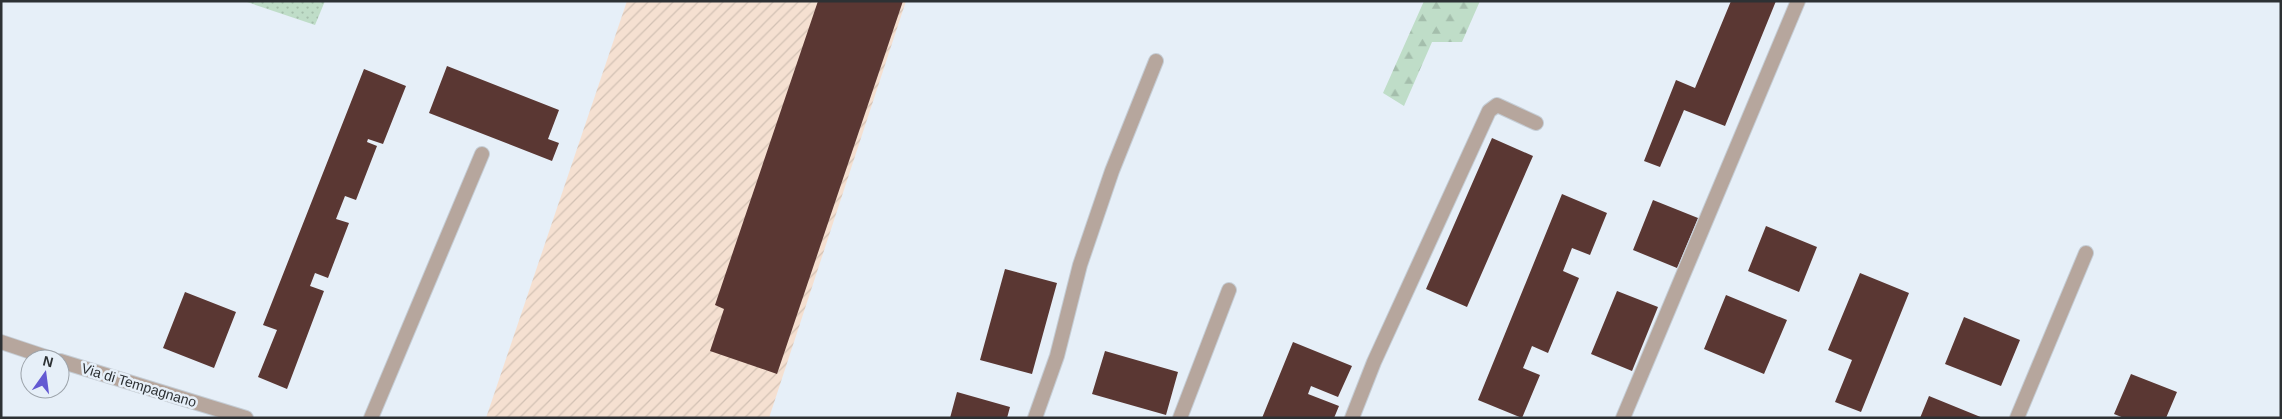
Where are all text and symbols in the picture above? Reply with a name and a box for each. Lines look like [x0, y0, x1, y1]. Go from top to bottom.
north arrow [20, 349, 70, 399]
text: N [41, 352, 55, 370]
street label: Via di Tempagnano [80, 360, 199, 410]

